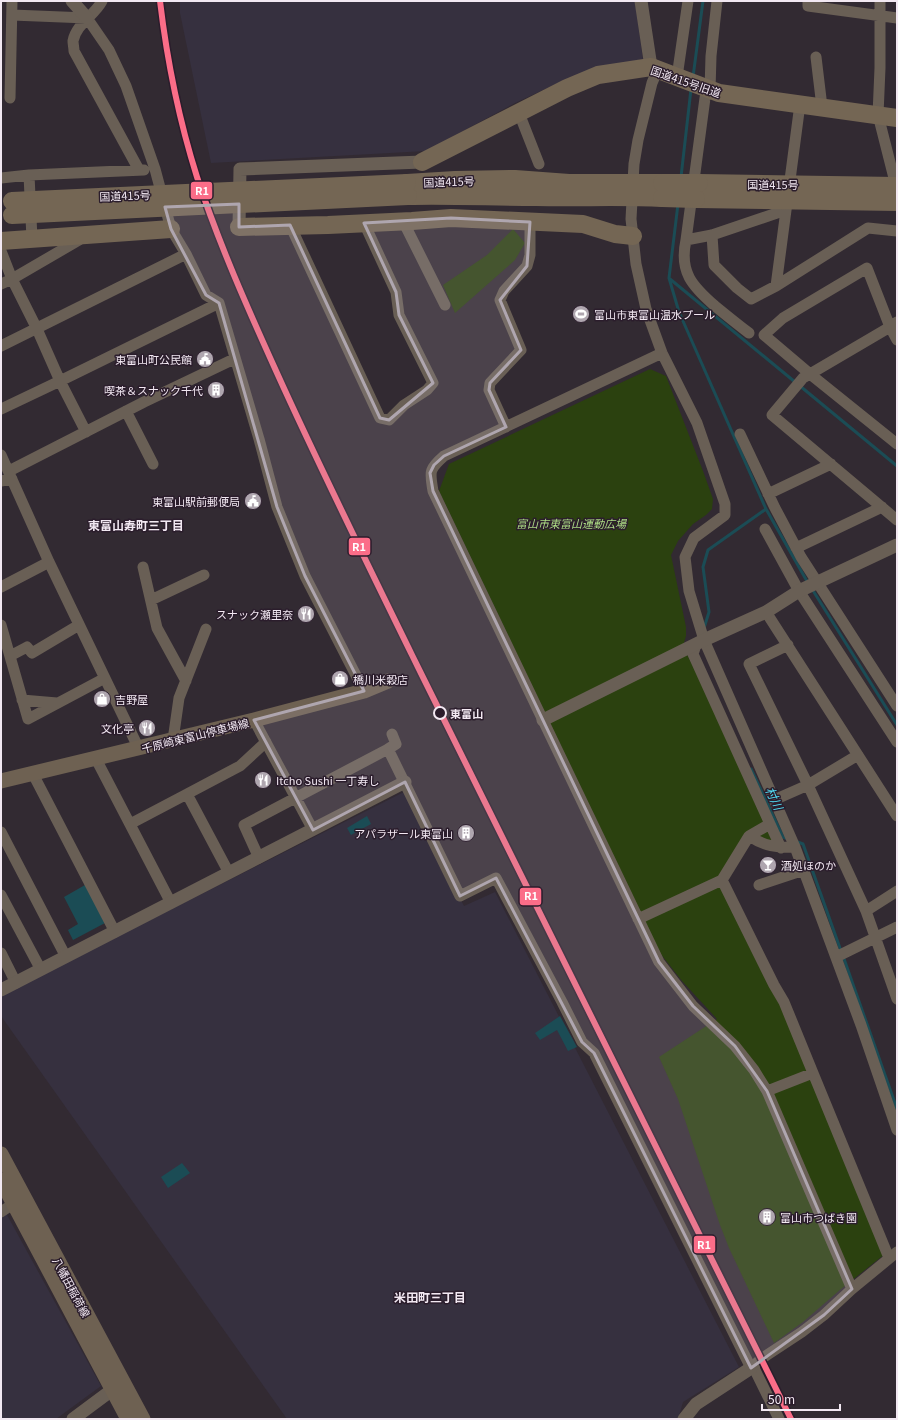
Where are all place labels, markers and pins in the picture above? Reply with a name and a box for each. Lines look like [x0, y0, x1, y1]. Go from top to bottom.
sports icon: 富山市東富山温水プール [571, 304, 591, 324]
place label: 富山市東富山温水プール [594, 306, 715, 322]
public building icon: 東富山町公民館 [195, 349, 215, 369]
place label: 東富山町公民館 [115, 351, 192, 367]
building icon: 喫茶＆スナック千代 [206, 380, 226, 400]
place label: 喫茶＆スナック千代 [104, 382, 203, 398]
public building icon: 東富山駅前郵便局 [243, 491, 263, 511]
place label: 東富山駅前郵便局 [152, 493, 240, 509]
restaurant icon: スナック瀬里奈 [296, 604, 316, 624]
place label: スナック瀬里奈 [216, 606, 293, 622]
shop icon: 橋川米穀店 [330, 669, 350, 689]
place label: 橋川米穀店 [353, 671, 408, 687]
shop icon: 吉野屋 [92, 689, 112, 709]
place label: 吉野屋 [115, 691, 148, 707]
place label: 東富山 [450, 705, 483, 721]
marker: 東富山 [433, 706, 447, 720]
restaurant icon: 文化亭 [137, 718, 157, 738]
place label: 文化亭 [101, 720, 134, 736]
restaurant icon: Itcho Sushi 一丁寿し [253, 770, 273, 790]
place label: Itcho Sushi 一丁寿し [276, 772, 379, 788]
building icon: アパラザール東富山 [456, 823, 476, 843]
place label: アパラザール東富山 [354, 825, 453, 841]
bar icon: 酒処ほのか [758, 855, 778, 875]
place label: 酒処ほのか [781, 857, 836, 873]
building icon: 富山市つばき園 [757, 1207, 777, 1227]
place label: 富山市つばき園 [780, 1209, 857, 1225]

